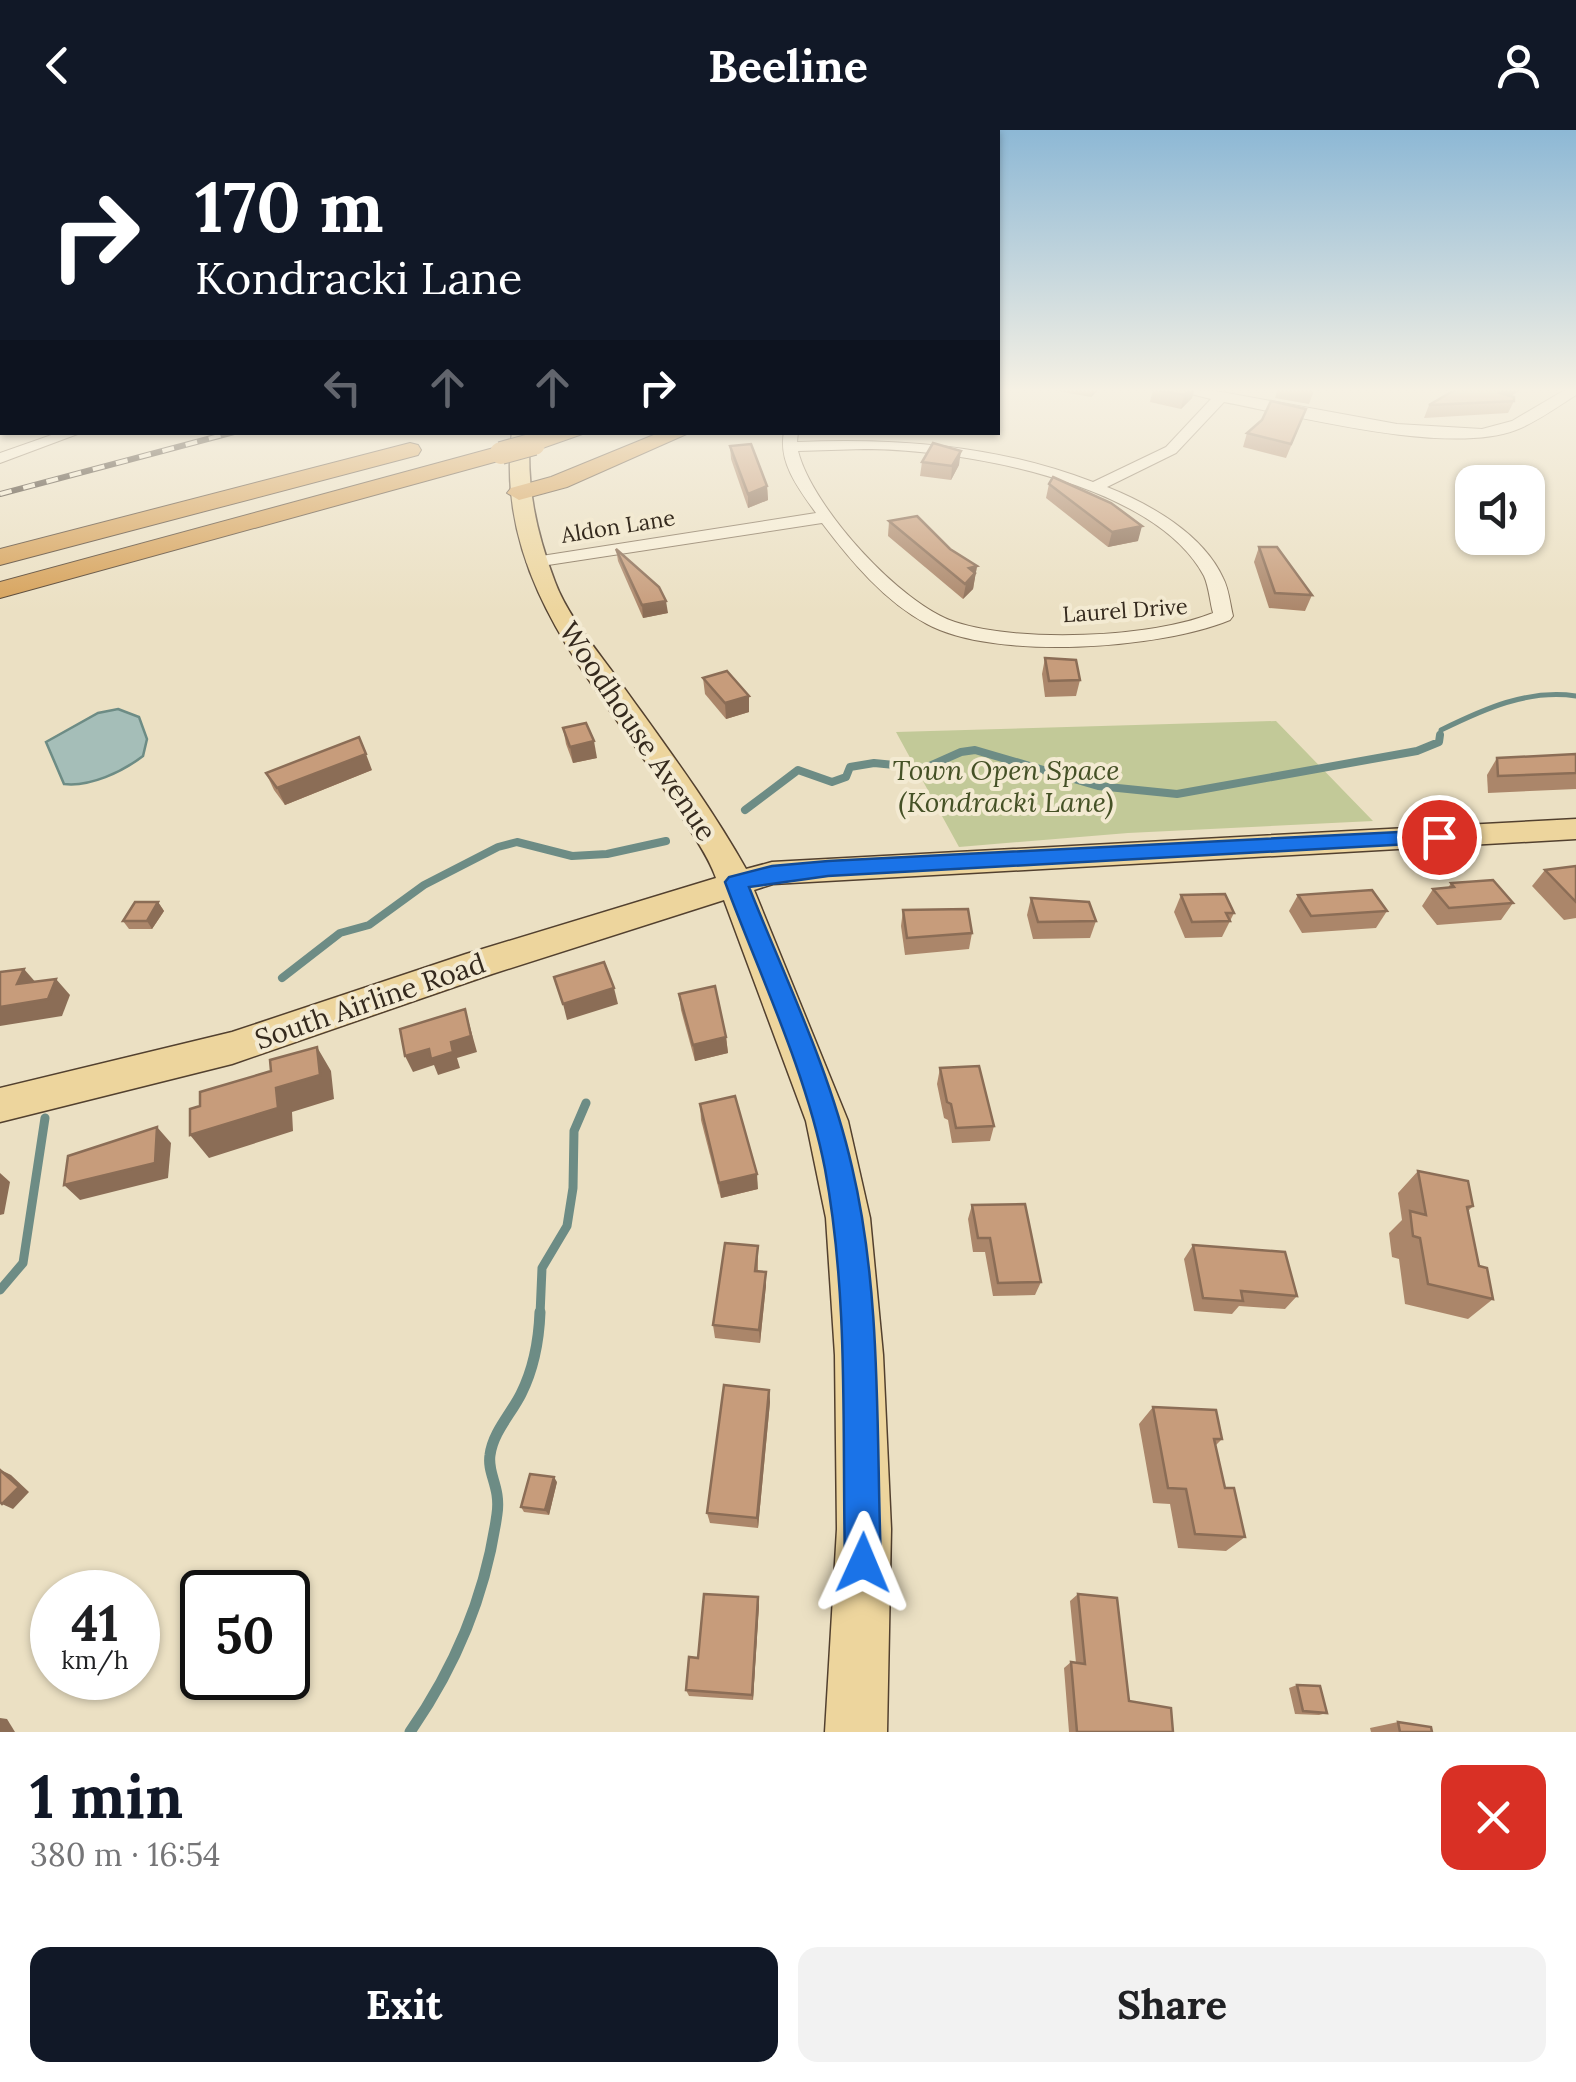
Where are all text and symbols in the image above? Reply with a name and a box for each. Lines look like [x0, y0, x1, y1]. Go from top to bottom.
text: Beeline [708, 37, 868, 94]
icon: back [30, 38, 85, 93]
icon: person [1491, 38, 1546, 93]
text: 170 m [195, 162, 384, 251]
icon: right [30, 170, 160, 300]
text: Kondracki Lane [195, 249, 523, 306]
icon: left [315, 360, 370, 415]
icon: ahead [420, 360, 475, 415]
icon: ahead [525, 360, 580, 415]
icon: right [630, 360, 685, 415]
map controls [1455, 465, 1545, 555]
button: sound [1455, 465, 1545, 555]
street label: Aldon Lane [558, 503, 677, 549]
street label: Laurel Drive [1061, 592, 1189, 628]
street label: Woodhouse Avenue [551, 615, 725, 847]
park label: Town Open Space (Kondracki Lane) [892, 752, 1120, 820]
pin [1397, 795, 1482, 880]
icon: arrive [1412, 810, 1467, 865]
street label: South Airline Road [250, 945, 490, 1057]
position arrow [811, 1511, 915, 1615]
speed limit sign: 50 [180, 1570, 310, 1700]
text: 41 [71, 1591, 119, 1655]
text: km/h [61, 1644, 129, 1676]
text: 1 min [30, 1758, 183, 1834]
button: close [1441, 1765, 1546, 1870]
text: 380 m · 16:54 [30, 1834, 220, 1875]
button: Exit [30, 1947, 778, 2062]
button: Share [798, 1947, 1546, 2062]

